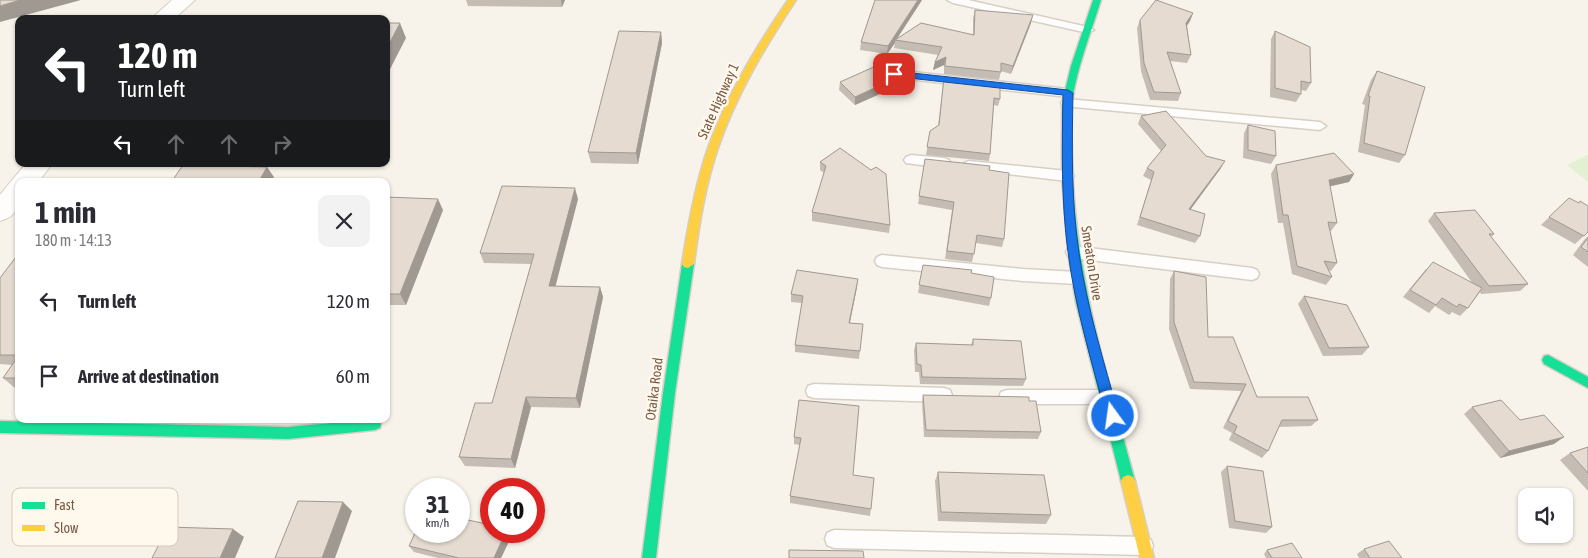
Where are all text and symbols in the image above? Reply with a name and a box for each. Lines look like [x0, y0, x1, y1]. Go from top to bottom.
icon: left [35, 35, 100, 100]
text: 120 m [118, 35, 197, 75]
pin [873, 53, 915, 95]
street label: State Highway 1 [694, 60, 742, 142]
icon: arrive [880, 60, 908, 88]
text: Turn left [118, 76, 185, 102]
icon: left [109, 130, 137, 158]
icon: ahead [162, 130, 190, 158]
icon: ahead [215, 130, 243, 158]
icon: right [268, 130, 296, 158]
text: 1 min [35, 195, 96, 229]
button: close [318, 195, 370, 247]
street label: Smeaton Drive [1078, 225, 1106, 301]
text: 180 m · 14:13 [35, 231, 112, 249]
icon: left [35, 287, 63, 315]
text: Turn left [78, 290, 136, 312]
text: 120 m [327, 290, 370, 312]
street label: Otaika Road [642, 357, 666, 421]
icon: arrive [35, 362, 63, 390]
text: Arrive at destination [78, 365, 219, 387]
text: 60 m [336, 365, 370, 387]
position arrow [1086, 389, 1138, 441]
speed limit sign: 40 [480, 478, 545, 543]
legend [12, 488, 178, 546]
map controls [1518, 488, 1573, 543]
button: sound [1518, 488, 1573, 543]
text: 31 [426, 490, 449, 518]
text: Fast [54, 497, 75, 513]
text: km/h [426, 516, 449, 530]
text: Slow [54, 520, 79, 536]

